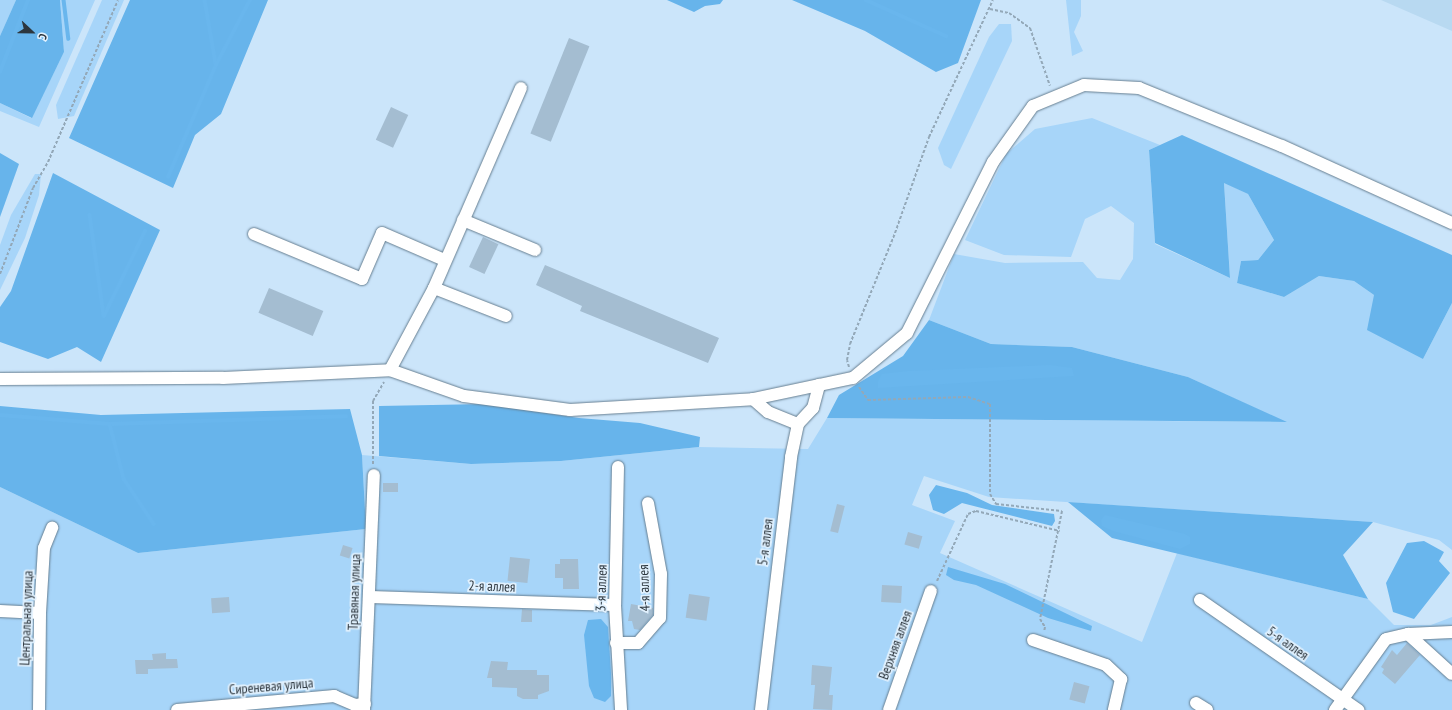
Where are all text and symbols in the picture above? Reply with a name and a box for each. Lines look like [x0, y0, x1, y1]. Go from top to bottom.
north arrow [12, 12, 52, 52]
text: С [36, 32, 51, 41]
street label: 5-я аллея [754, 518, 776, 566]
street label: Травяная улица [344, 553, 364, 631]
street label: 3-я аллея [592, 564, 610, 612]
street label: 4-я аллея [635, 564, 653, 612]
street label: Центральная улица [16, 570, 36, 666]
street label: 2-я аллея [468, 577, 516, 595]
street label: Верхняя аллея [875, 608, 915, 682]
street label: 5-я аллея [1264, 623, 1312, 663]
street label: Сиреневая улица [228, 674, 314, 698]

